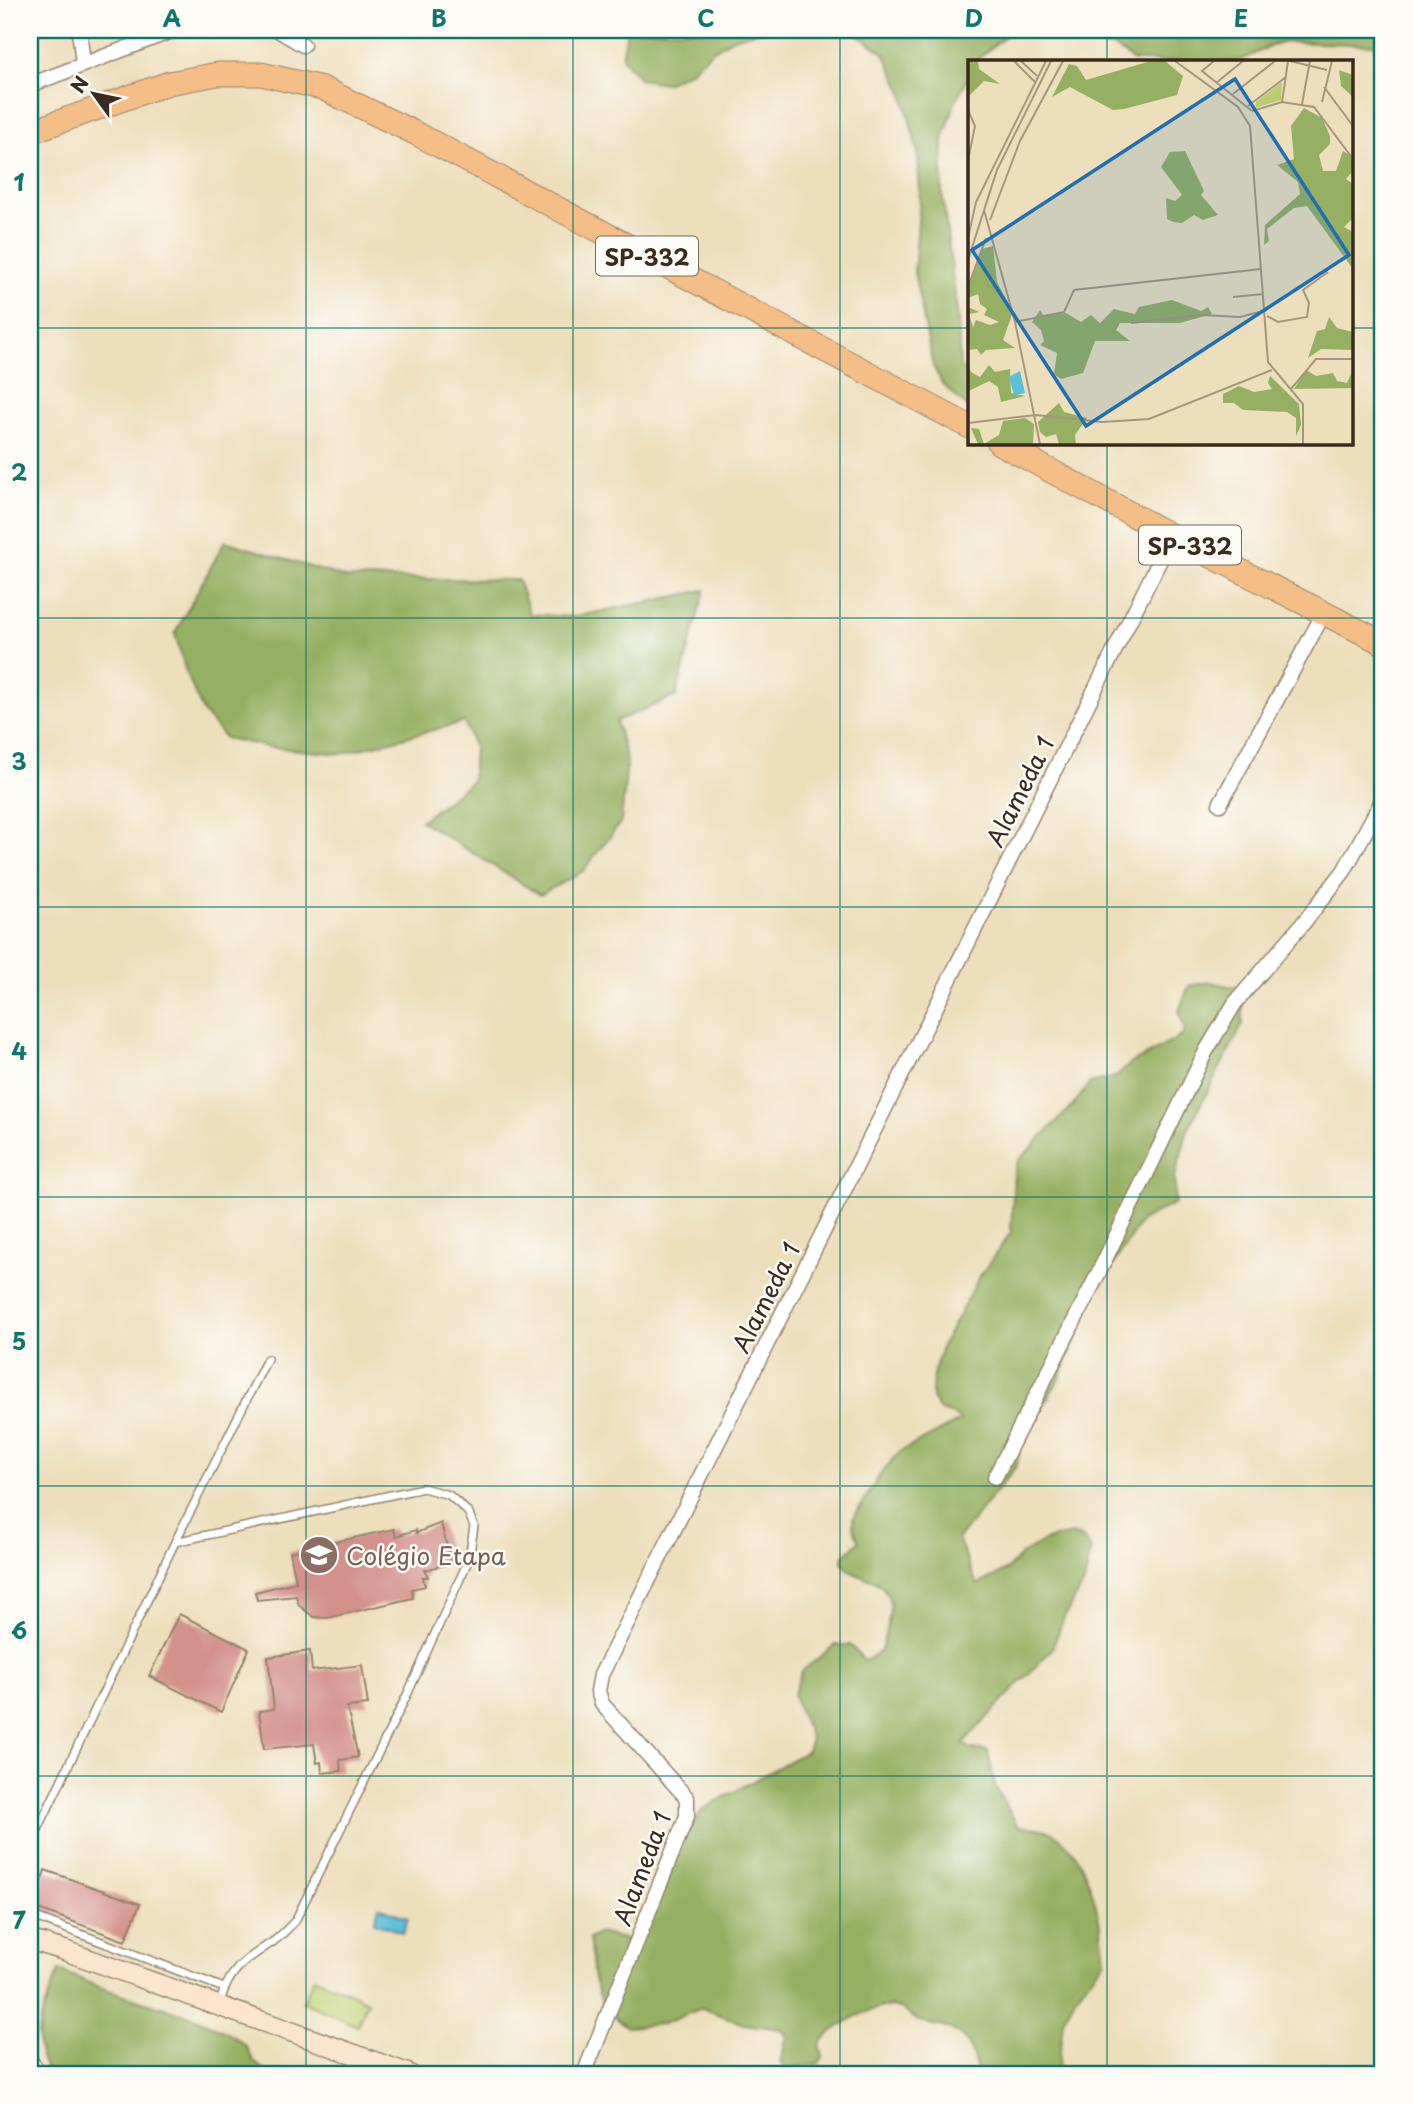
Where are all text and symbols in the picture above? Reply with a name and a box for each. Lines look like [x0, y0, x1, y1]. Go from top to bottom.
text: A [163, 0, 181, 35]
text: B [431, 0, 447, 35]
text: C [697, 0, 715, 35]
text: D [965, 0, 983, 35]
text: E [1234, 0, 1248, 35]
north arrow [60, 60, 130, 130]
inset map [968, 60, 1354, 444]
text: N [63, 70, 95, 98]
text: 1 [14, 164, 25, 199]
road number: SP-332 [596, 236, 698, 276]
text: 2 [11, 454, 27, 489]
road number: SP-332 [1139, 526, 1241, 565]
street label: Alameda 1 [976, 729, 1062, 853]
text: 3 [11, 743, 27, 778]
text: 4 [11, 1033, 27, 1068]
street label: Alameda 1 [722, 1235, 808, 1359]
text: 5 [12, 1323, 26, 1358]
school or university icon: Colégio Etapa [298, 1534, 340, 1576]
place label: Colégio Etapa [346, 1537, 506, 1573]
text: 6 [11, 1612, 27, 1647]
street label: Alameda 1 [603, 1806, 679, 1930]
text: 7 [12, 1902, 26, 1937]

